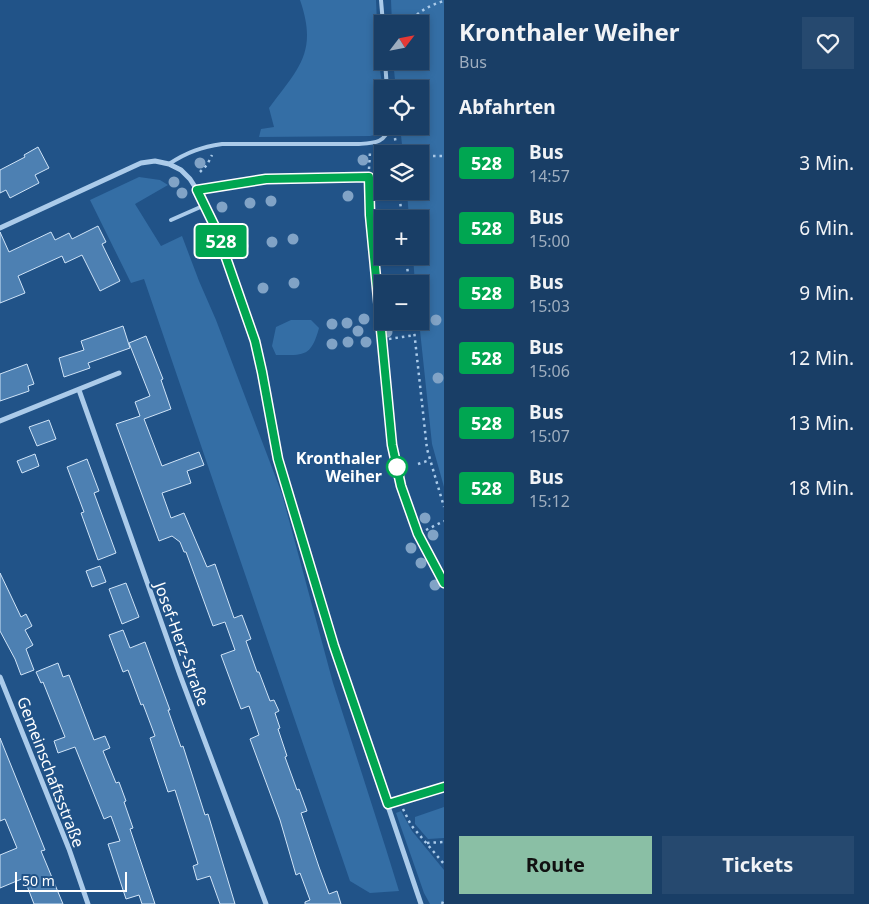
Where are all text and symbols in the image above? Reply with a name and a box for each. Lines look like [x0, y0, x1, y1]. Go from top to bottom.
north arrow [374, 15, 429, 70]
map controls [374, 15, 429, 330]
text: Kronthaler Weiher [459, 15, 680, 48]
button: heart [802, 17, 854, 69]
text: Bus [459, 51, 487, 73]
button: locate [374, 80, 429, 135]
text: Abfahrten [459, 94, 556, 120]
text: Bus [529, 139, 564, 165]
button: layers [374, 145, 429, 200]
text: 3 Min. [799, 150, 854, 176]
text: 528 [471, 151, 502, 175]
text: 14:57 [529, 165, 570, 187]
text: Bus [529, 204, 564, 230]
button: + [374, 210, 429, 265]
text: 6 Min. [799, 215, 854, 241]
text: 528 [471, 216, 502, 240]
line badge: 528 [192, 225, 250, 257]
text: 528 [206, 229, 236, 253]
text: 15:00 [529, 230, 570, 252]
text: Bus [529, 269, 564, 295]
button: − [374, 275, 429, 330]
text: 9 Min. [799, 280, 854, 306]
text: 528 [471, 281, 502, 305]
text: 15:03 [529, 295, 570, 317]
text: Bus [529, 334, 564, 360]
text: 12 Min. [788, 345, 854, 371]
text: 528 [471, 346, 502, 370]
text: 15:06 [529, 360, 570, 382]
text: Bus [529, 399, 564, 425]
text: 13 Min. [788, 410, 854, 436]
text: 528 [471, 411, 502, 435]
text: 15:07 [529, 425, 570, 447]
place label: Kronthaler Weiher [296, 447, 382, 487]
marker: Kronthaler Weiher [386, 456, 408, 478]
text: Bus [529, 464, 564, 490]
text: 18 Min. [788, 475, 854, 501]
text: 528 [471, 476, 502, 500]
text: 15:12 [529, 490, 570, 512]
street label: Josef-Herz-Straße [149, 577, 215, 709]
street label: Gemeinschaftsstraße [12, 694, 90, 850]
button: Route [459, 836, 652, 894]
button: Tickets [662, 836, 854, 894]
scale bar [15, 869, 128, 892]
text: 50 m [22, 871, 55, 890]

